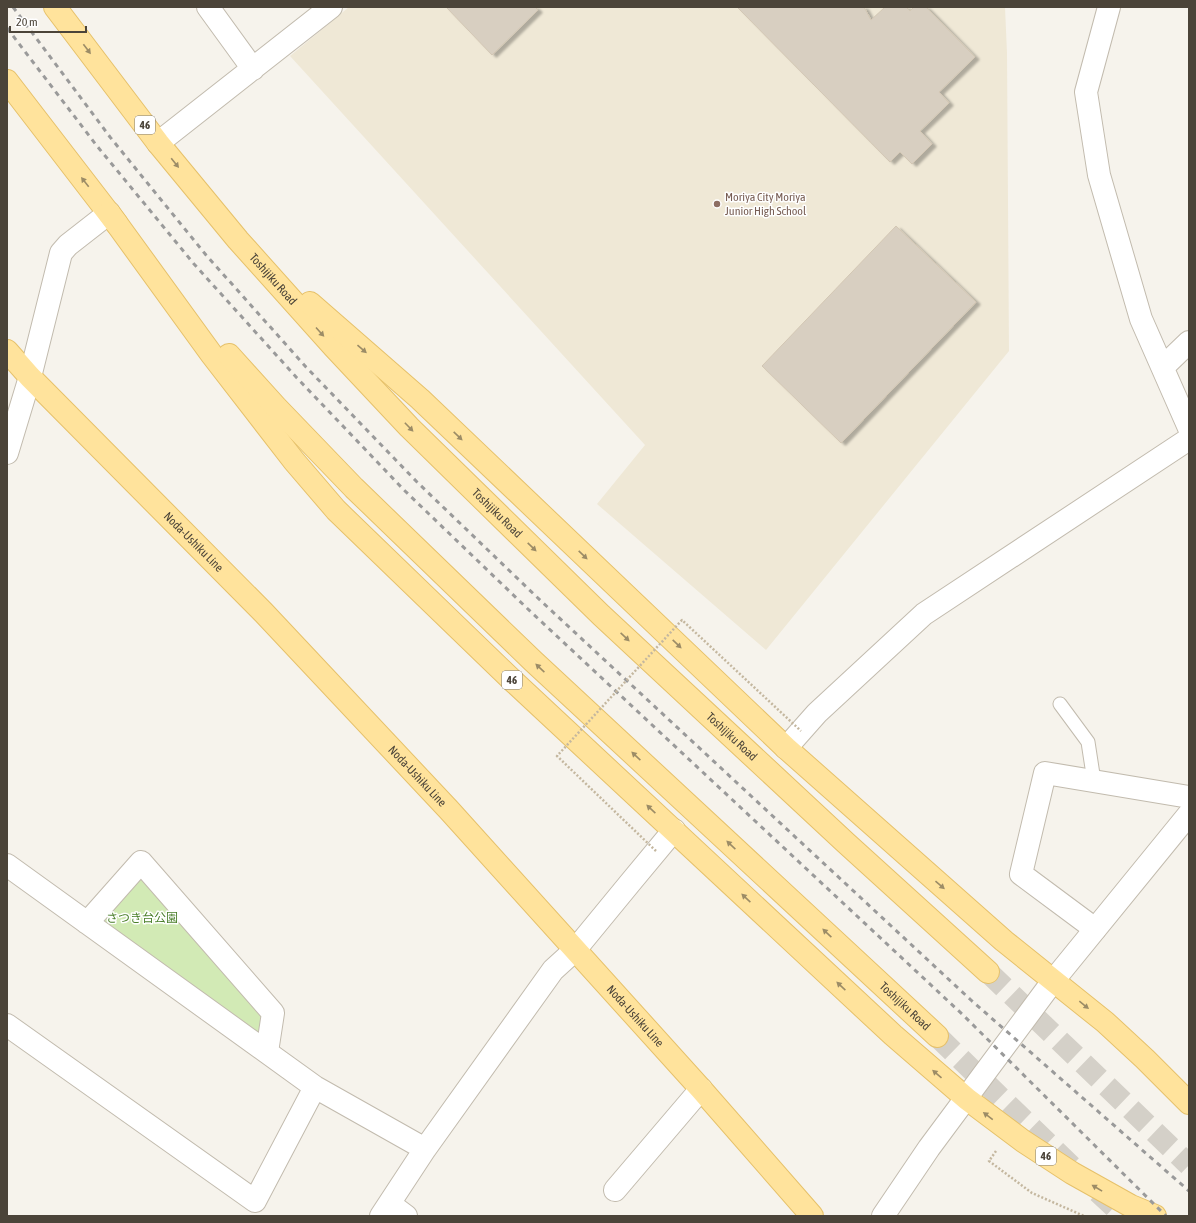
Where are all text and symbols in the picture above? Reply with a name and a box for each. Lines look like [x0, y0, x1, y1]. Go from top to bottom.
scale bar [10, 8, 86, 34]
text: 20 m [16, 15, 38, 29]
one-way arrow [83, 44, 91, 55]
road number: 46 [135, 116, 155, 134]
one-way arrow [170, 158, 179, 169]
one-way arrow [81, 177, 89, 188]
place label: Moriya City Moriya Junior High School [725, 190, 807, 218]
marker: Moriya City Moriya Junior High School [712, 199, 722, 209]
street label: Toshijiku Road [246, 251, 300, 308]
one-way arrow [315, 327, 324, 337]
one-way arrow [357, 344, 367, 353]
one-way arrow [404, 422, 414, 432]
one-way arrow [453, 431, 463, 441]
street label: Toshijiku Road [469, 486, 525, 541]
street label: Noda-Ushiku Line [161, 509, 226, 575]
one-way arrow [527, 542, 537, 552]
one-way arrow [578, 550, 588, 559]
one-way arrow [620, 632, 630, 642]
one-way arrow [672, 639, 682, 649]
one-way arrow [535, 663, 545, 673]
road number: 46 [502, 671, 522, 689]
street label: Toshijiku Road [703, 710, 760, 764]
street label: Noda-Ushiku Line [385, 743, 449, 810]
one-way arrow [631, 752, 641, 761]
one-way arrow [646, 804, 656, 814]
one-way arrow [726, 840, 737, 849]
one-way arrow [935, 880, 945, 889]
one-way arrow [741, 893, 751, 902]
park label: さつき台公園 [106, 911, 178, 925]
one-way arrow [822, 929, 831, 938]
street label: Toshijiku Road [877, 979, 933, 1033]
one-way arrow [836, 981, 846, 991]
street label: Noda-Ushiku Line [604, 982, 667, 1050]
one-way arrow [1078, 1000, 1089, 1009]
one-way arrow [932, 1069, 942, 1078]
one-way arrow [983, 1111, 994, 1120]
road number: 46 [1036, 1147, 1056, 1165]
one-way arrow [1091, 1184, 1103, 1191]

